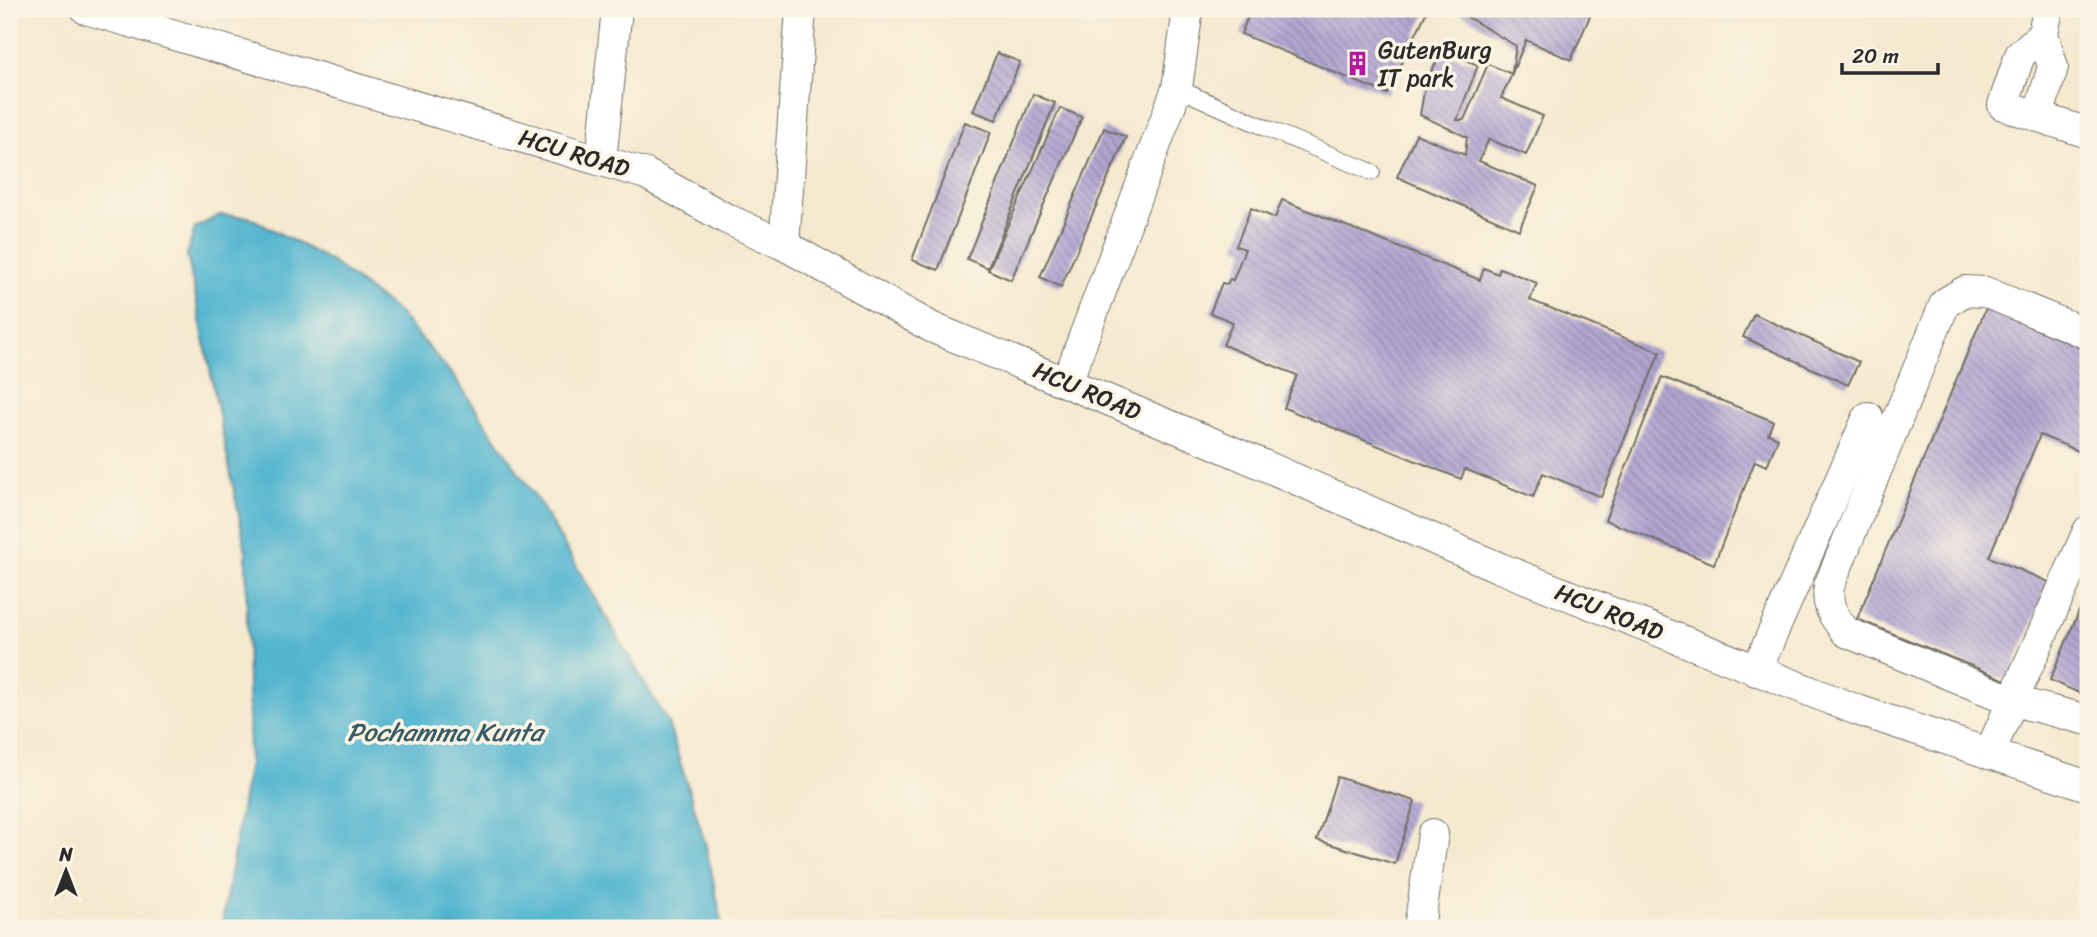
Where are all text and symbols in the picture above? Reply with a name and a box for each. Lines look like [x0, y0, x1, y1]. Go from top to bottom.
place label: GutenBurg IT park [1377, 29, 1492, 99]
scale bar [1842, 32, 1938, 76]
text: 20 m [1852, 37, 1899, 75]
building icon: GutenBurg IT park [1344, 50, 1372, 78]
street label: HCU ROAD [513, 116, 635, 190]
street label: HCU ROAD [1026, 349, 1148, 433]
street label: HCU ROAD [1548, 571, 1670, 653]
water label: Pochamma Kunta [347, 709, 546, 755]
north arrow [32, 836, 102, 906]
text: N [58, 838, 73, 871]

